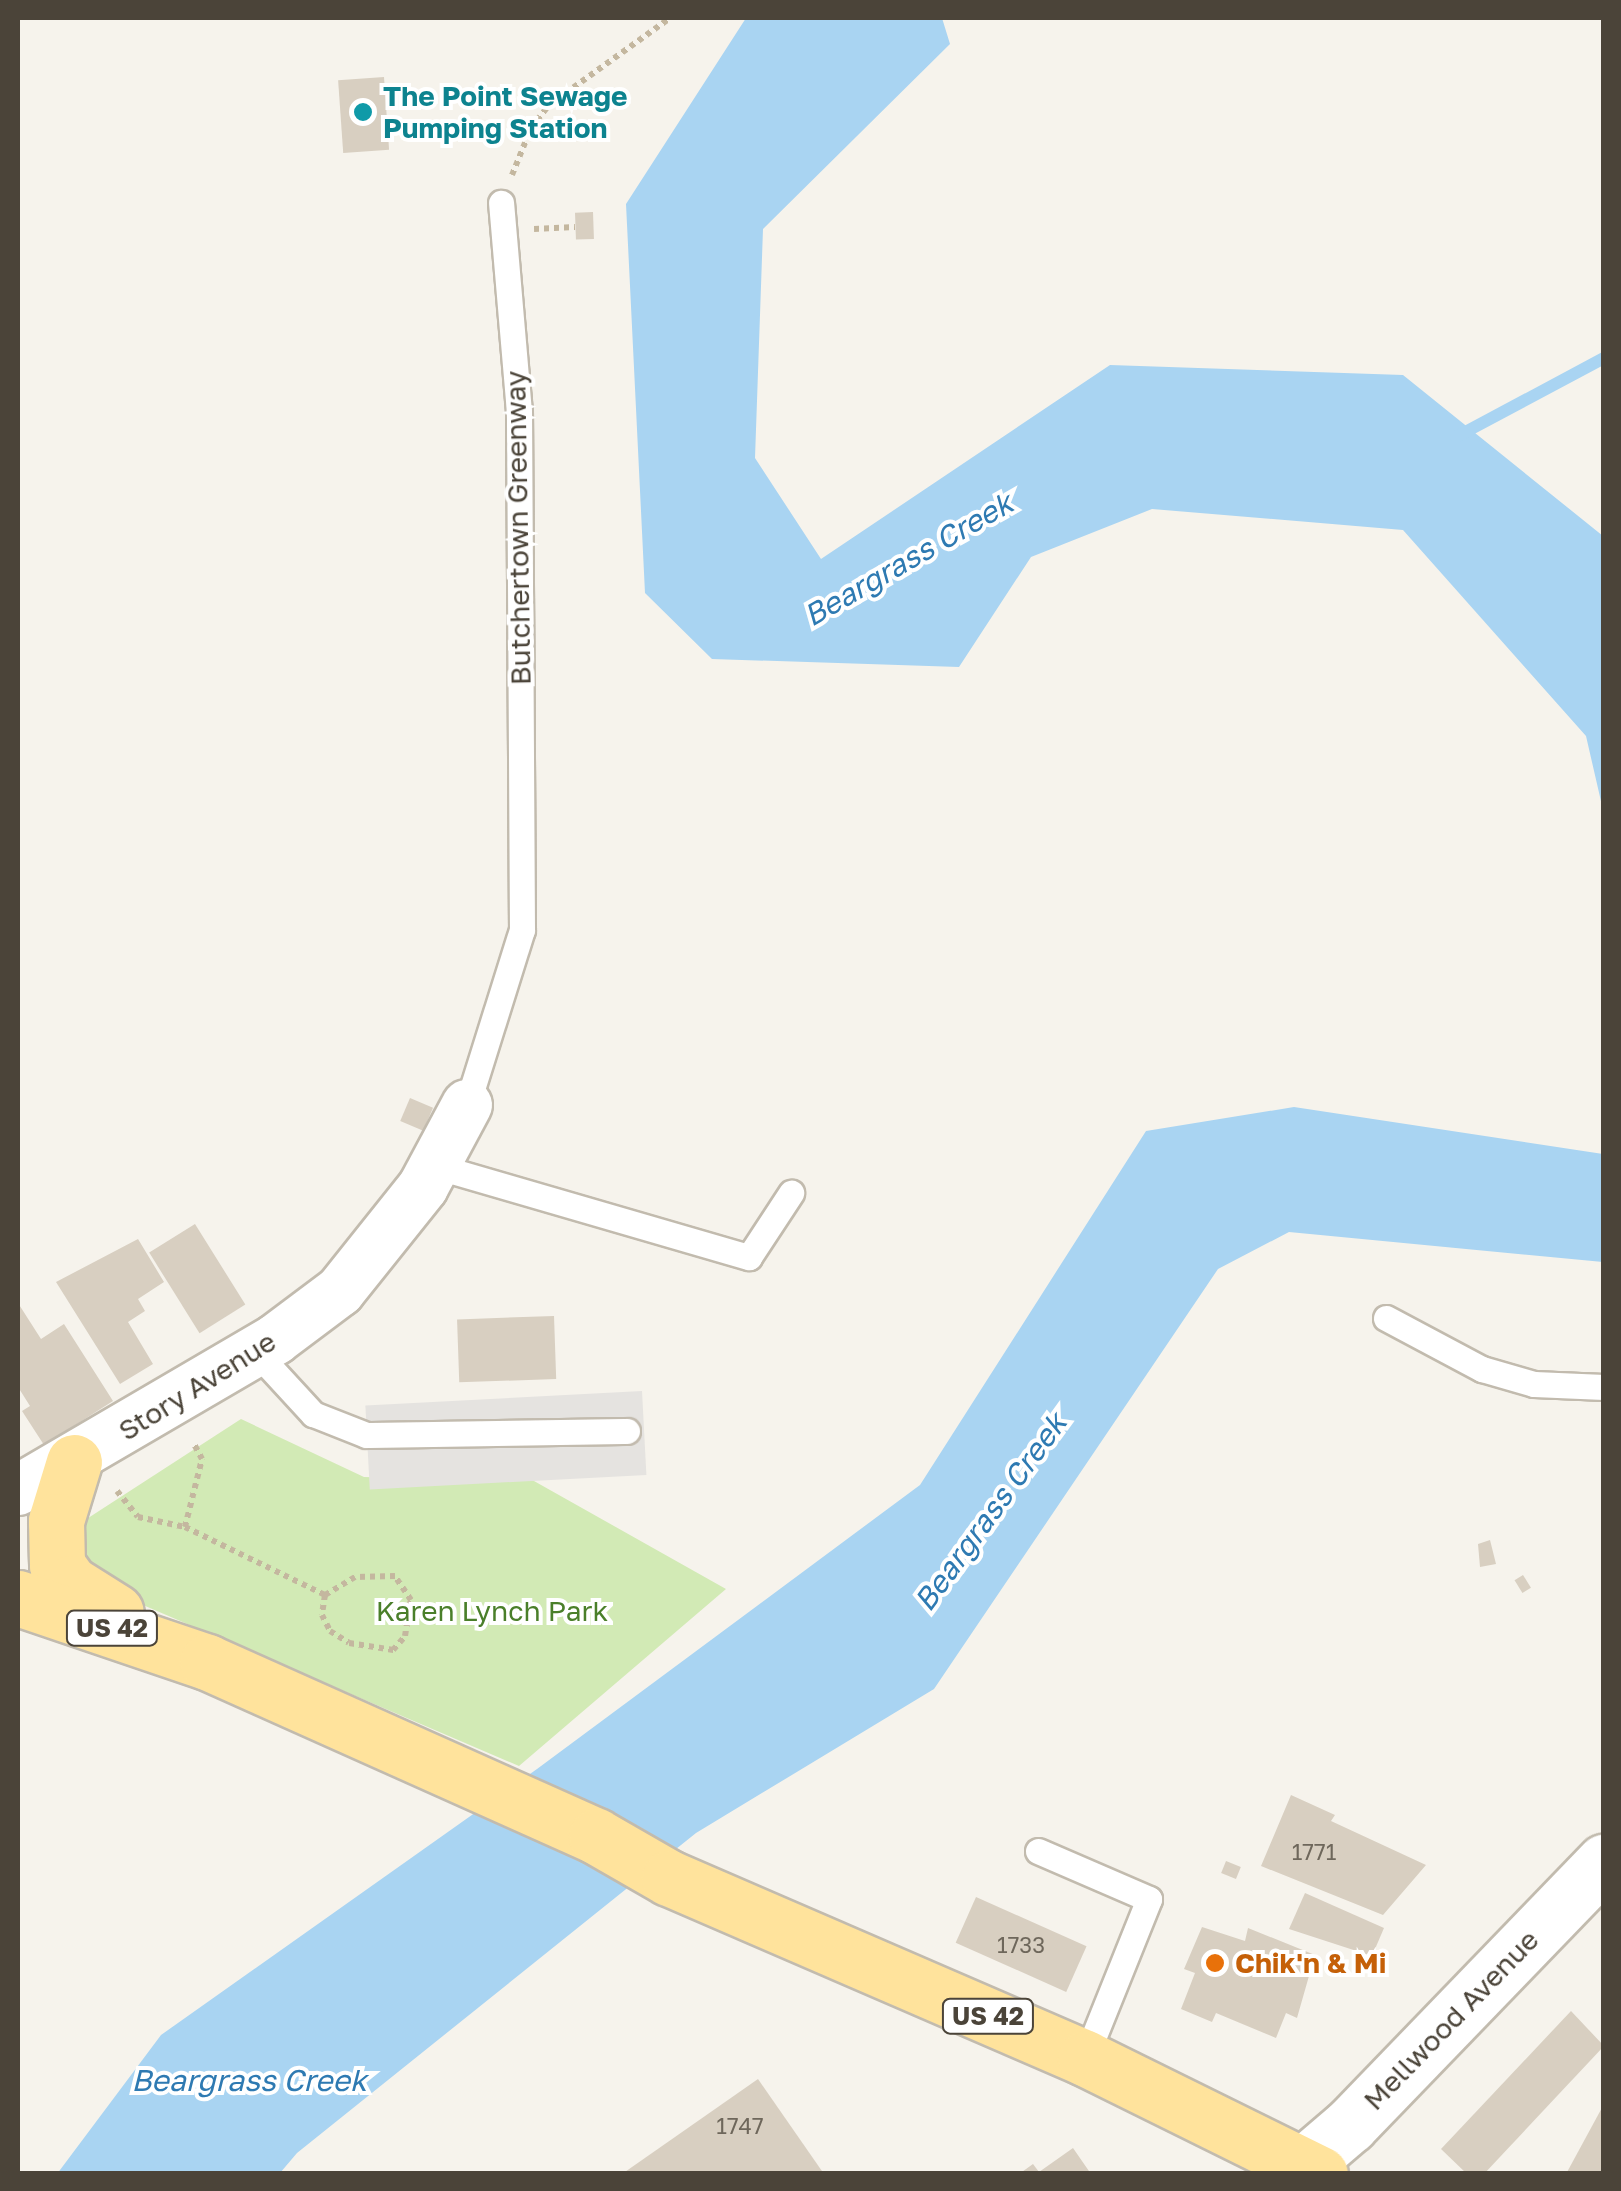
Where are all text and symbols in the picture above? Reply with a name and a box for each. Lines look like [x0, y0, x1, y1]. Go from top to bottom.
place label: The Point Sewage Pumping Station [383, 79, 627, 145]
marker: The Point Sewage Pumping Station [352, 101, 374, 123]
street label: Butchertown Greenway [498, 370, 538, 686]
water label: Beargrass Creek [797, 485, 1019, 633]
street label: Story Avenue [112, 1324, 282, 1448]
water label: Beargrass Creek [906, 1406, 1074, 1618]
park label: Karen Lynch Park [376, 1594, 608, 1628]
road number: US 42 [64, 1608, 160, 1648]
house number: 1771 [1292, 1839, 1336, 1865]
street label: Mellwood Avenue [1357, 1923, 1545, 2117]
house number: 1733 [997, 1932, 1045, 1958]
place label: Chik'n & Mi [1235, 1946, 1386, 1980]
marker: Chik'n & Mi [1204, 1952, 1226, 1974]
road number: US 42 [940, 1996, 1036, 2036]
water label: Beargrass Creek [131, 2062, 367, 2098]
house number: 1747 [716, 2113, 764, 2139]

